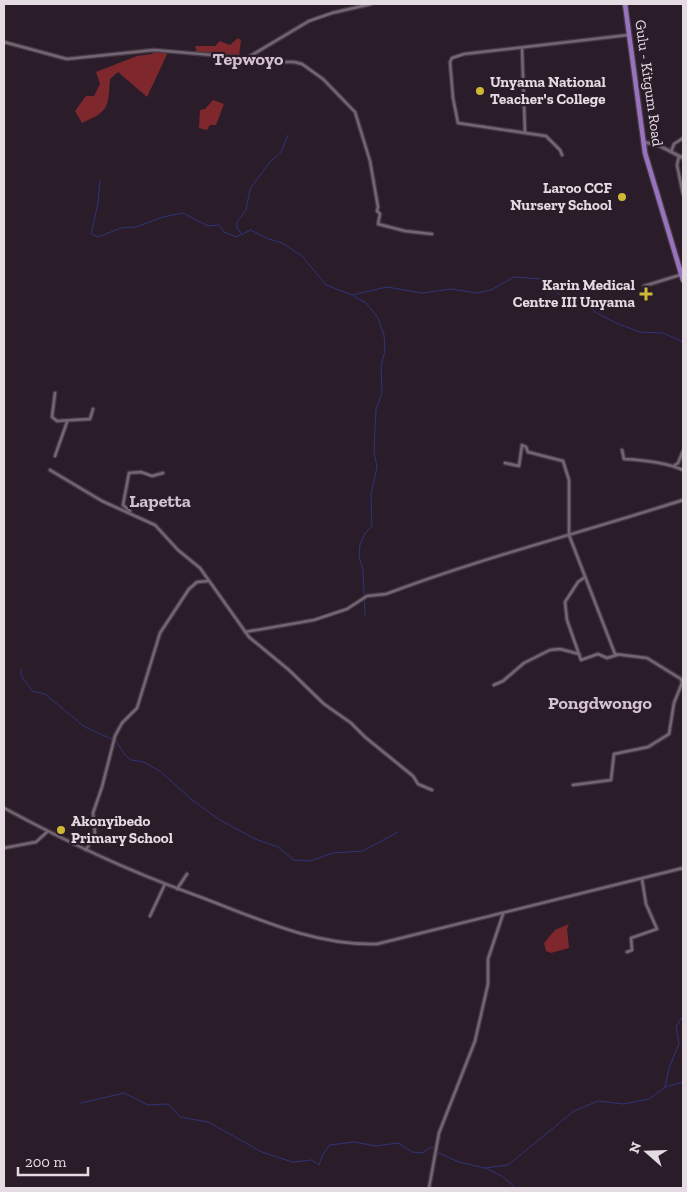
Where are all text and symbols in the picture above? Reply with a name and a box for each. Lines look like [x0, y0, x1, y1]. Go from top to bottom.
street label: Gulu - Kitgum Road [631, 18, 667, 148]
district label: Tepwoyo [212, 48, 284, 70]
place label: Unyama National Teacher's College [490, 73, 606, 108]
marker: Unyama National Teacher's College [474, 85, 486, 97]
place label: Laroo CCF Nursery School [510, 179, 612, 214]
marker: Laroo CCF Nursery School [616, 191, 628, 203]
place label: Karin Medical Centre III Unyama [513, 276, 635, 311]
marker: Karin Medical Centre III Unyama [639, 287, 653, 301]
district label: Lapetta [129, 490, 191, 512]
district label: Pongdwongo [548, 692, 653, 714]
place label: Akonyibedo Primary School [71, 812, 173, 847]
marker: Akonyibedo Primary School [55, 824, 67, 836]
north arrow [622, 1127, 672, 1177]
text: N [625, 1139, 645, 1156]
scale bar [18, 1144, 88, 1176]
text: 200 m [25, 1153, 66, 1171]

